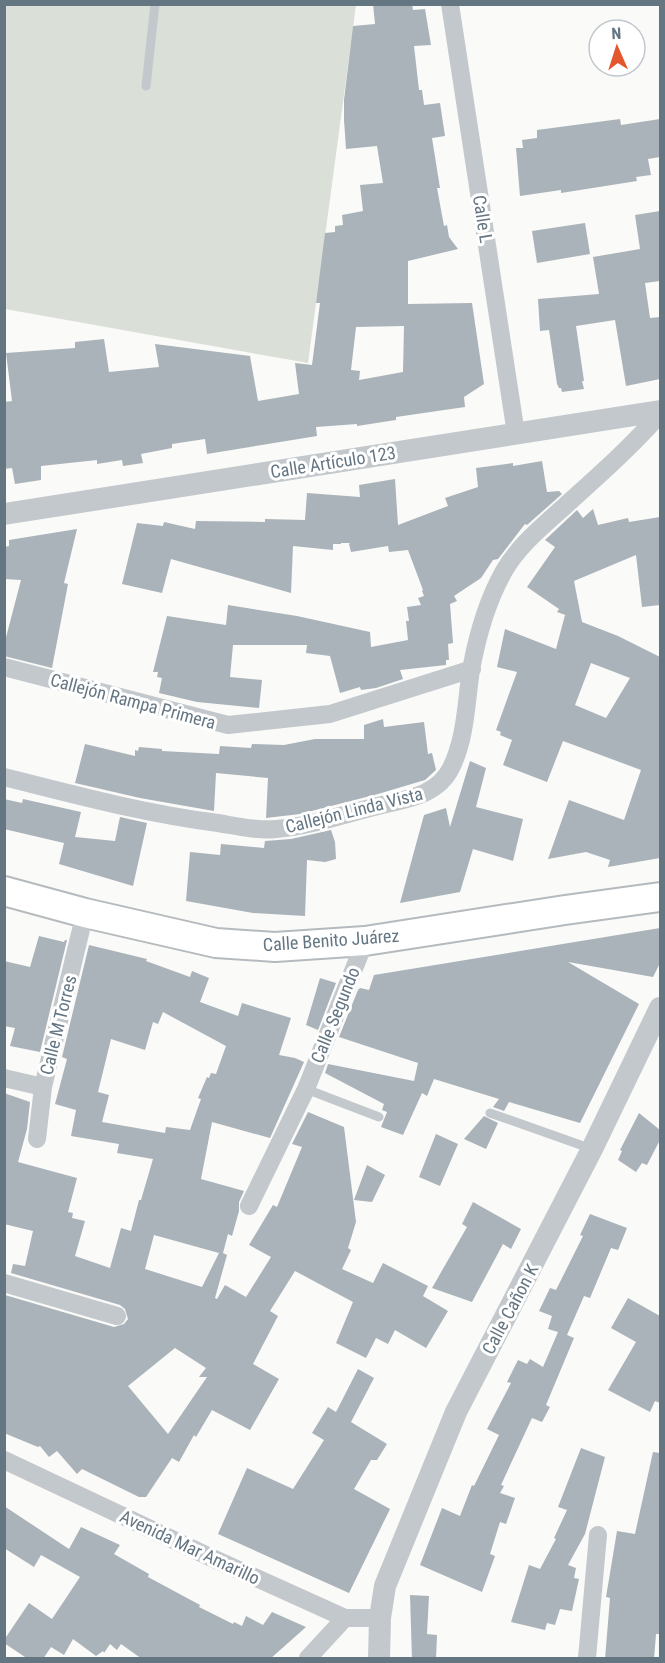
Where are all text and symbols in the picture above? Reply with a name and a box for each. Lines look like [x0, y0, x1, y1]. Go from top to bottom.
north arrow [587, 18, 647, 78]
text: N [611, 24, 622, 43]
street label: Calle L [469, 194, 497, 245]
street label: Calle Artículo 123 [269, 442, 397, 482]
street label: Callejón Rampa Primera [48, 669, 218, 733]
street label: Callejón Linda Vista [283, 783, 425, 837]
street label: Calle Benito Juárez [262, 925, 400, 955]
street label: Calle Segundo [306, 964, 364, 1066]
street label: Calle M Torres [35, 973, 81, 1077]
street label: Calle Cañon K [478, 1260, 543, 1358]
street label: Avenida Mar Amarillo [117, 1505, 263, 1589]

